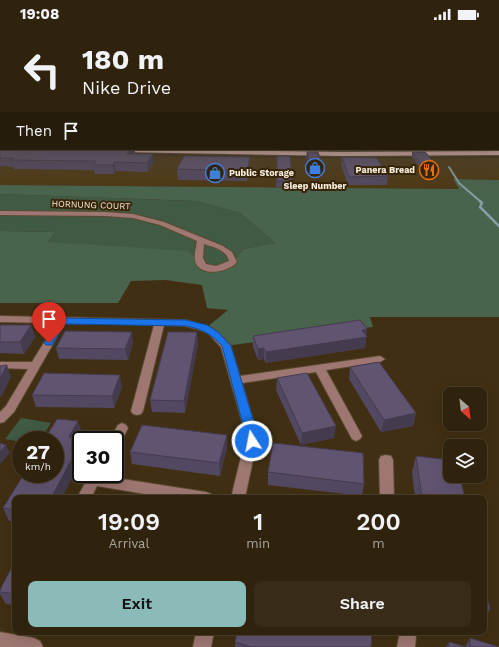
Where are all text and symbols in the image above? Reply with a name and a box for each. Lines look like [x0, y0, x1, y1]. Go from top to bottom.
text: 19:08 [20, 5, 59, 23]
text: 180 m [82, 43, 164, 76]
icon: left [16, 44, 68, 96]
text: Nike Drive [82, 77, 171, 98]
icon: arrive [60, 120, 82, 142]
text: Then [16, 122, 52, 140]
shop icon: Sleep Number [304, 157, 326, 179]
restaurant icon: Panera Bread [418, 159, 440, 181]
shop icon: Public Storage [204, 162, 226, 184]
place label: Panera Bread [355, 165, 415, 175]
place label: Public Storage [229, 168, 294, 178]
place label: Sleep Number [284, 181, 347, 191]
street label: HORNUNG COURT [51, 199, 131, 211]
pin [32, 302, 66, 343]
icon: arrive [38, 308, 60, 330]
north arrow [443, 387, 487, 431]
map controls [443, 387, 487, 483]
position arrow [231, 420, 273, 462]
speed limit sign: 30 [72, 431, 124, 483]
button: layers [443, 439, 487, 483]
text: 27 [26, 440, 50, 464]
text: km/h [25, 461, 51, 472]
text: 19:09 [98, 508, 160, 536]
text: 1 [253, 508, 263, 536]
text: 200 [356, 508, 401, 536]
text: Arrival [109, 536, 149, 551]
text: min [246, 536, 270, 551]
text: m [372, 536, 385, 551]
button: Exit [28, 581, 246, 627]
button: Share [254, 581, 471, 627]

